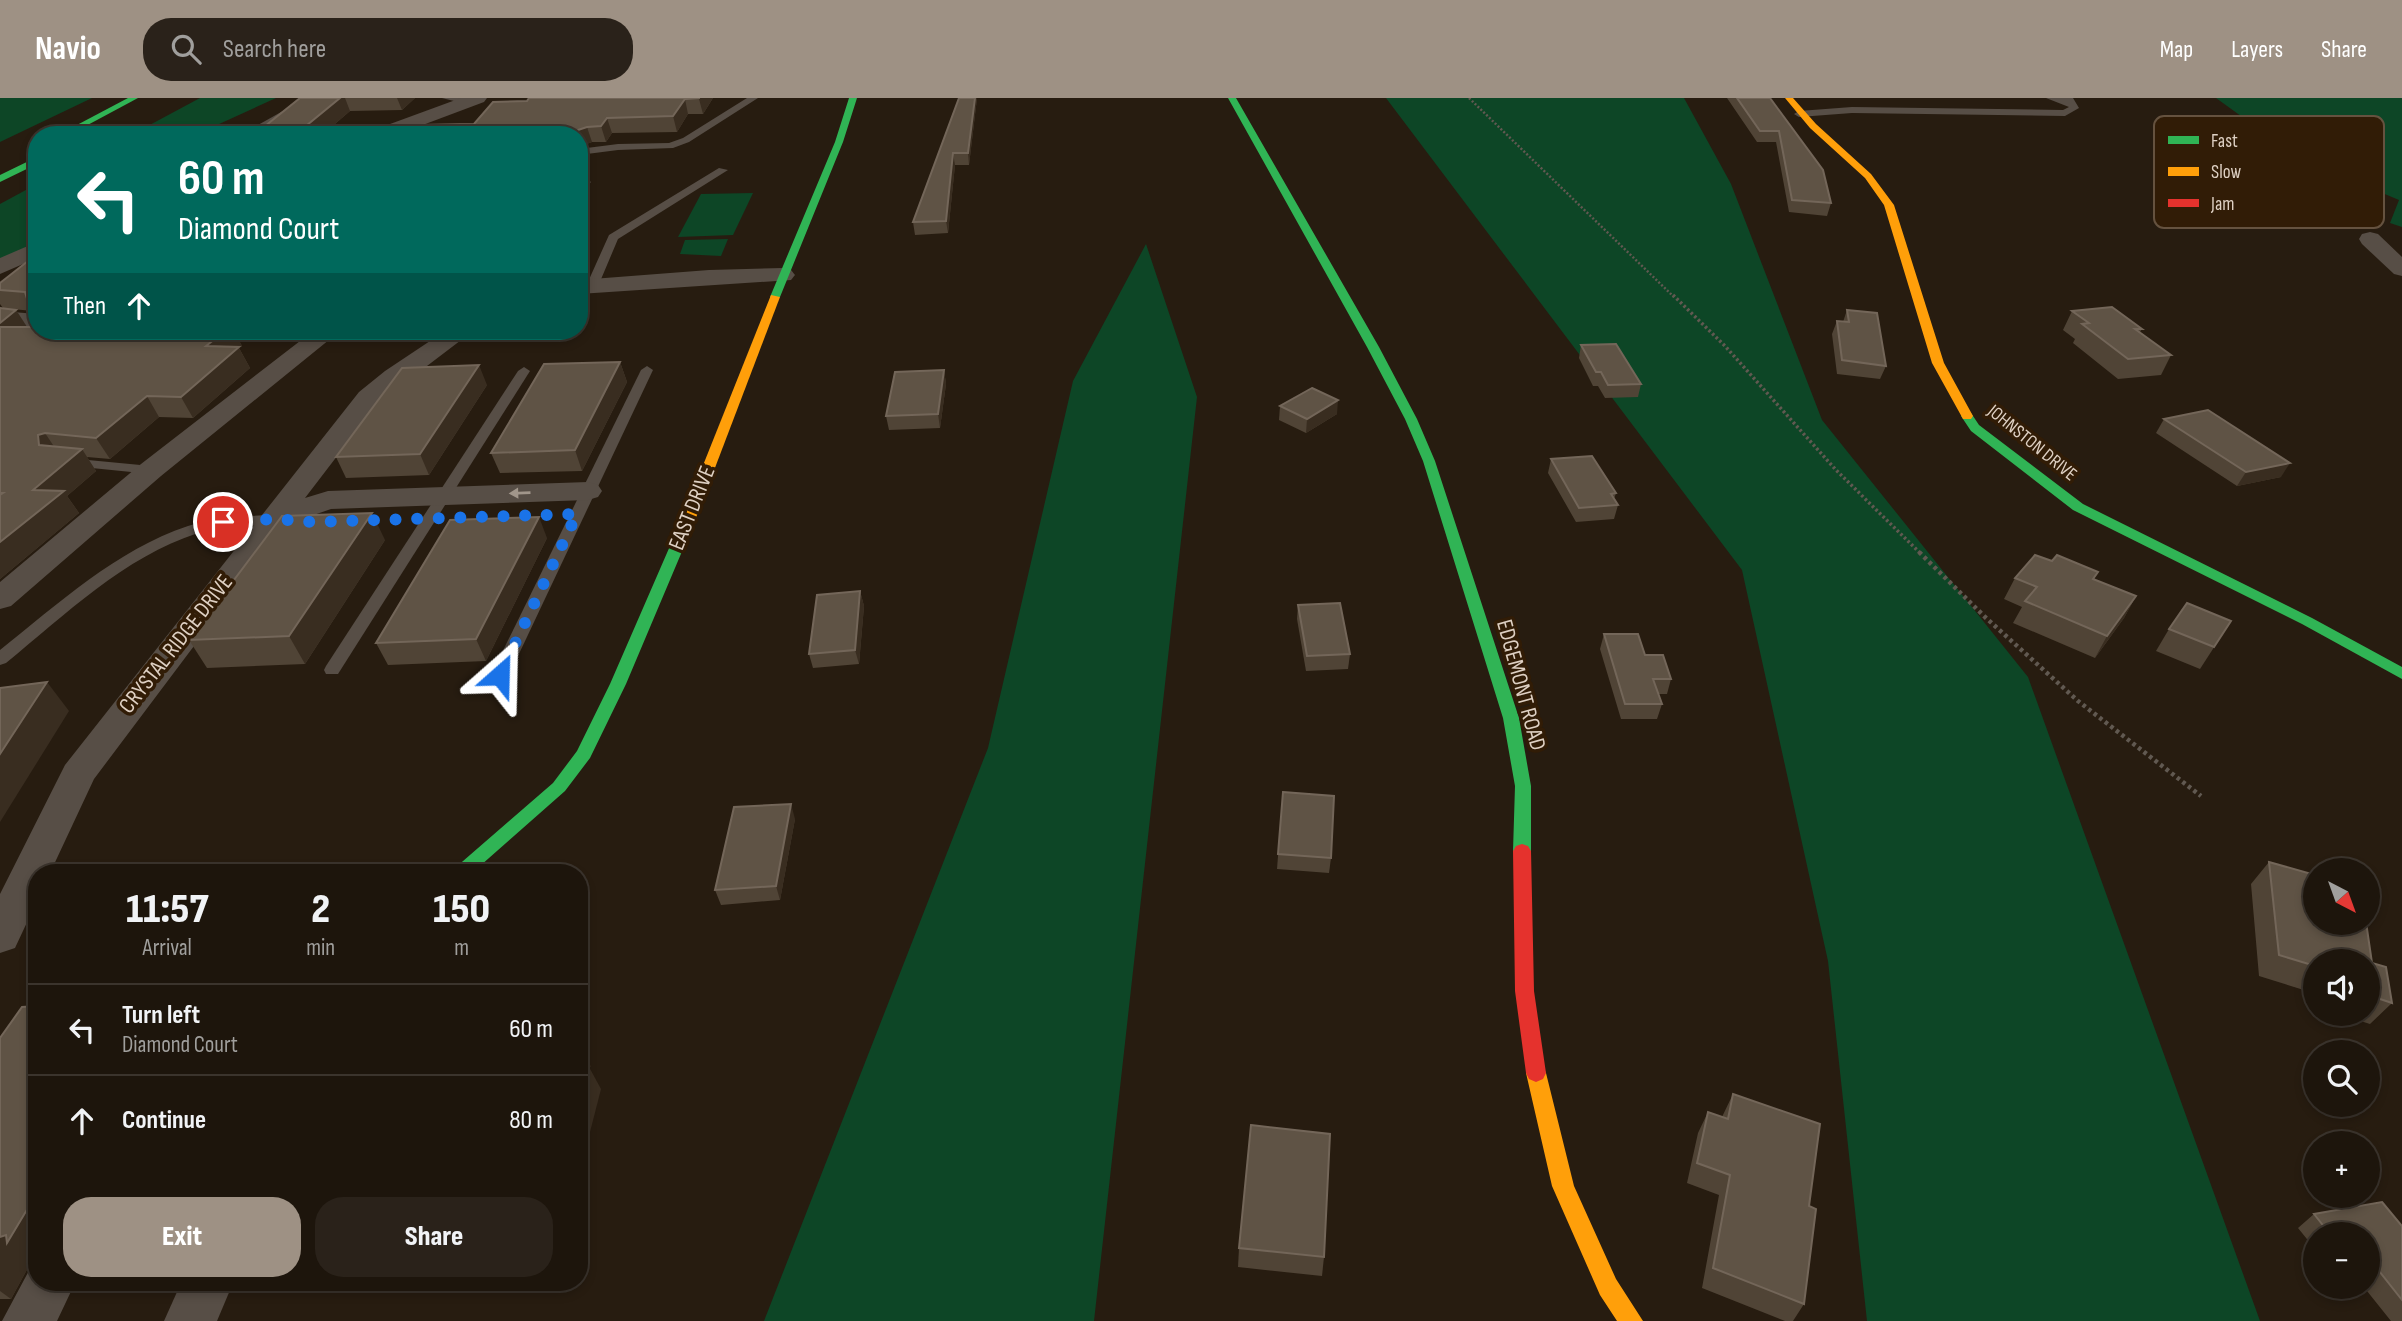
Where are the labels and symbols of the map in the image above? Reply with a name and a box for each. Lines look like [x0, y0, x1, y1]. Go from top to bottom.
legend [2154, 116, 2384, 228]
text: Fast [2211, 130, 2238, 153]
text: Slow [2211, 161, 2241, 184]
text: Jam [2210, 193, 2234, 216]
street label: JOHNSTON DRIVE [1982, 399, 2081, 486]
street label: EAST DRIVE [662, 462, 722, 554]
one-way arrow [509, 487, 531, 499]
pin [193, 492, 253, 552]
street label: CRYSTAL RIDGE DRIVE [113, 569, 239, 719]
street label: EDGEMONT ROAD [1490, 616, 1552, 754]
position arrow [463, 638, 537, 712]
north arrow [2303, 858, 2380, 934]

